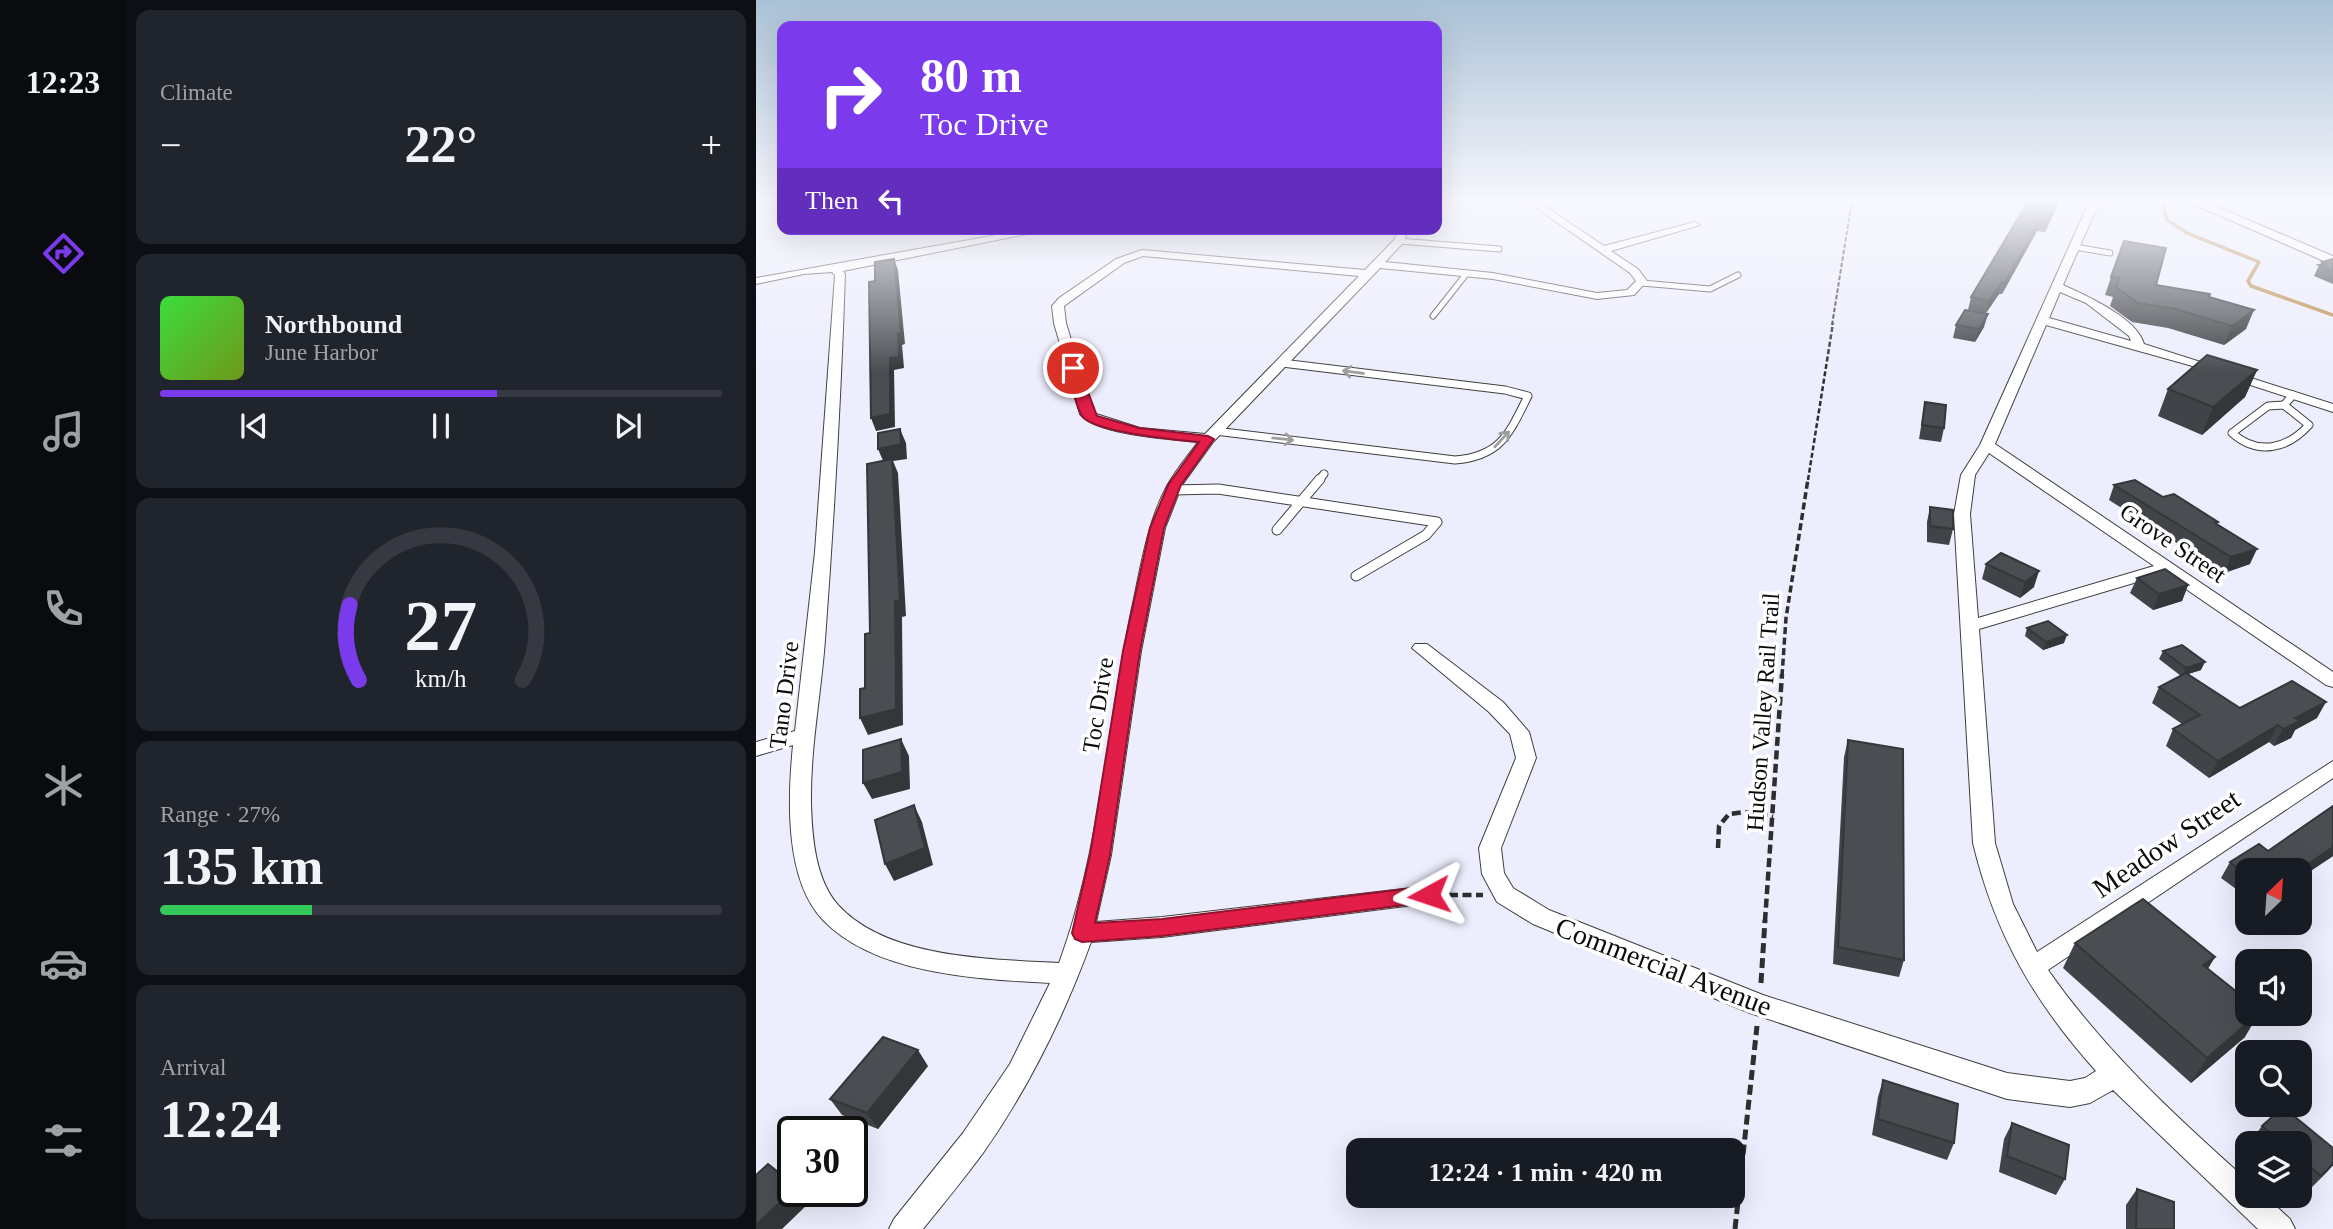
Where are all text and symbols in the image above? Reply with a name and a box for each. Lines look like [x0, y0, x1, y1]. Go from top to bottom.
text: 80 m [920, 48, 1022, 103]
icon: right [805, 49, 896, 140]
text: 12:23 [26, 64, 100, 100]
text: Climate [160, 80, 233, 105]
text: Toc Drive [920, 106, 1048, 142]
text: 22° [405, 116, 477, 173]
text: − [160, 124, 181, 166]
text: + [701, 124, 722, 166]
icon: left [872, 182, 910, 220]
text: Then [805, 186, 858, 215]
icon: directions [39, 229, 88, 278]
text: Northbound [265, 310, 402, 339]
pin [1043, 338, 1103, 398]
text: June Harbor [265, 340, 378, 365]
icon: arrive [1054, 349, 1092, 387]
one-way arrow [1342, 365, 1365, 378]
icon: music [39, 407, 88, 456]
icon: previous [235, 407, 273, 445]
icon: pause [422, 407, 460, 445]
icon: next [609, 407, 647, 445]
one-way arrow [1493, 431, 1510, 448]
one-way arrow [1271, 432, 1294, 445]
street label: Grove Street [2115, 498, 2231, 588]
icon: phone [39, 584, 88, 633]
text: 27 [405, 586, 477, 667]
street label: Hudson Valley Rail Trail [1742, 592, 1784, 832]
street label: Tano Drive [764, 640, 804, 750]
street label: Toc Drive [1078, 655, 1118, 755]
text: km/h [415, 665, 467, 692]
icon: climate [39, 761, 88, 810]
street label: Meadow Street [2087, 783, 2246, 904]
text: Range · 27% [160, 802, 280, 827]
text: 135 km [160, 838, 323, 895]
position arrow [1392, 858, 1466, 932]
north arrow [2235, 858, 2312, 934]
map controls [2235, 858, 2312, 1208]
street label: Commercial Avenue [1551, 911, 1776, 1022]
icon: car [39, 939, 88, 988]
button: sound [2235, 949, 2312, 1026]
button: search [2235, 1040, 2312, 1117]
text: Arrival [160, 1055, 226, 1080]
text: 12:24 [160, 1091, 281, 1148]
icon: filters [39, 1116, 88, 1165]
speed limit sign: 30 [777, 1116, 868, 1207]
button: layers [2235, 1131, 2312, 1208]
text: 12:24 · 1 min · 420 m [1429, 1158, 1663, 1187]

